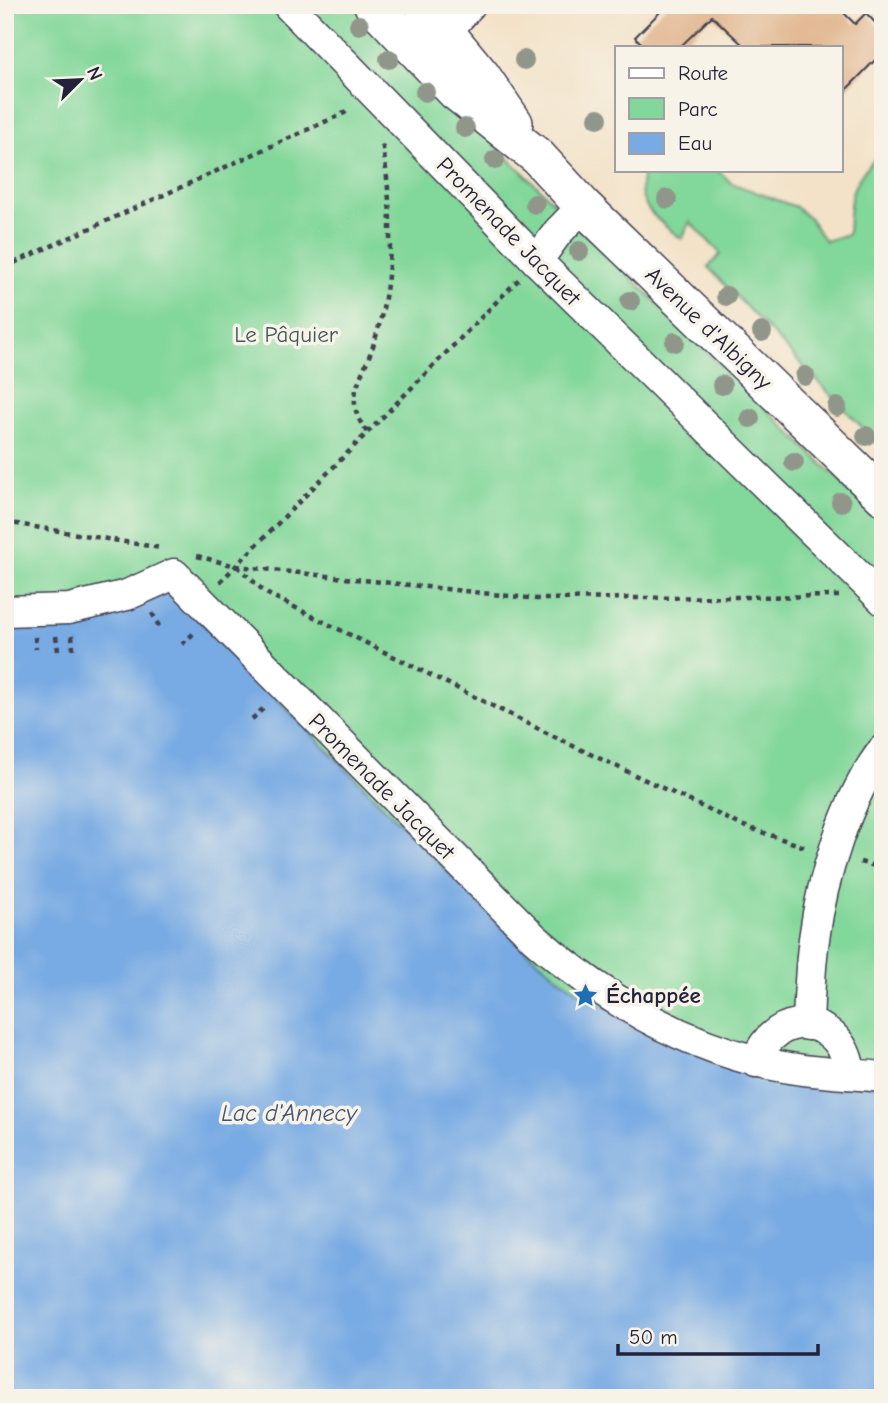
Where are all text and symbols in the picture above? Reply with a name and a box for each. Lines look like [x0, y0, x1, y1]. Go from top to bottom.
north arrow [46, 46, 116, 116]
legend [615, 46, 842, 172]
text: Route [678, 61, 728, 85]
text: N [82, 63, 107, 84]
text: Parc [678, 97, 718, 121]
text: Eau [678, 131, 712, 155]
street label: Promenade Jacquet [431, 152, 587, 312]
street label: Avenue d'Albigny [640, 261, 778, 396]
park label: Le Pâquier [234, 321, 339, 348]
street label: Promenade Jacquet [303, 708, 461, 866]
place icon: Échappée [572, 981, 600, 1009]
place label: Échappée [606, 982, 701, 1009]
water label: Lac d'Annecy [221, 1099, 358, 1127]
scale bar [618, 1312, 818, 1356]
text: 50 m [629, 1325, 678, 1349]

